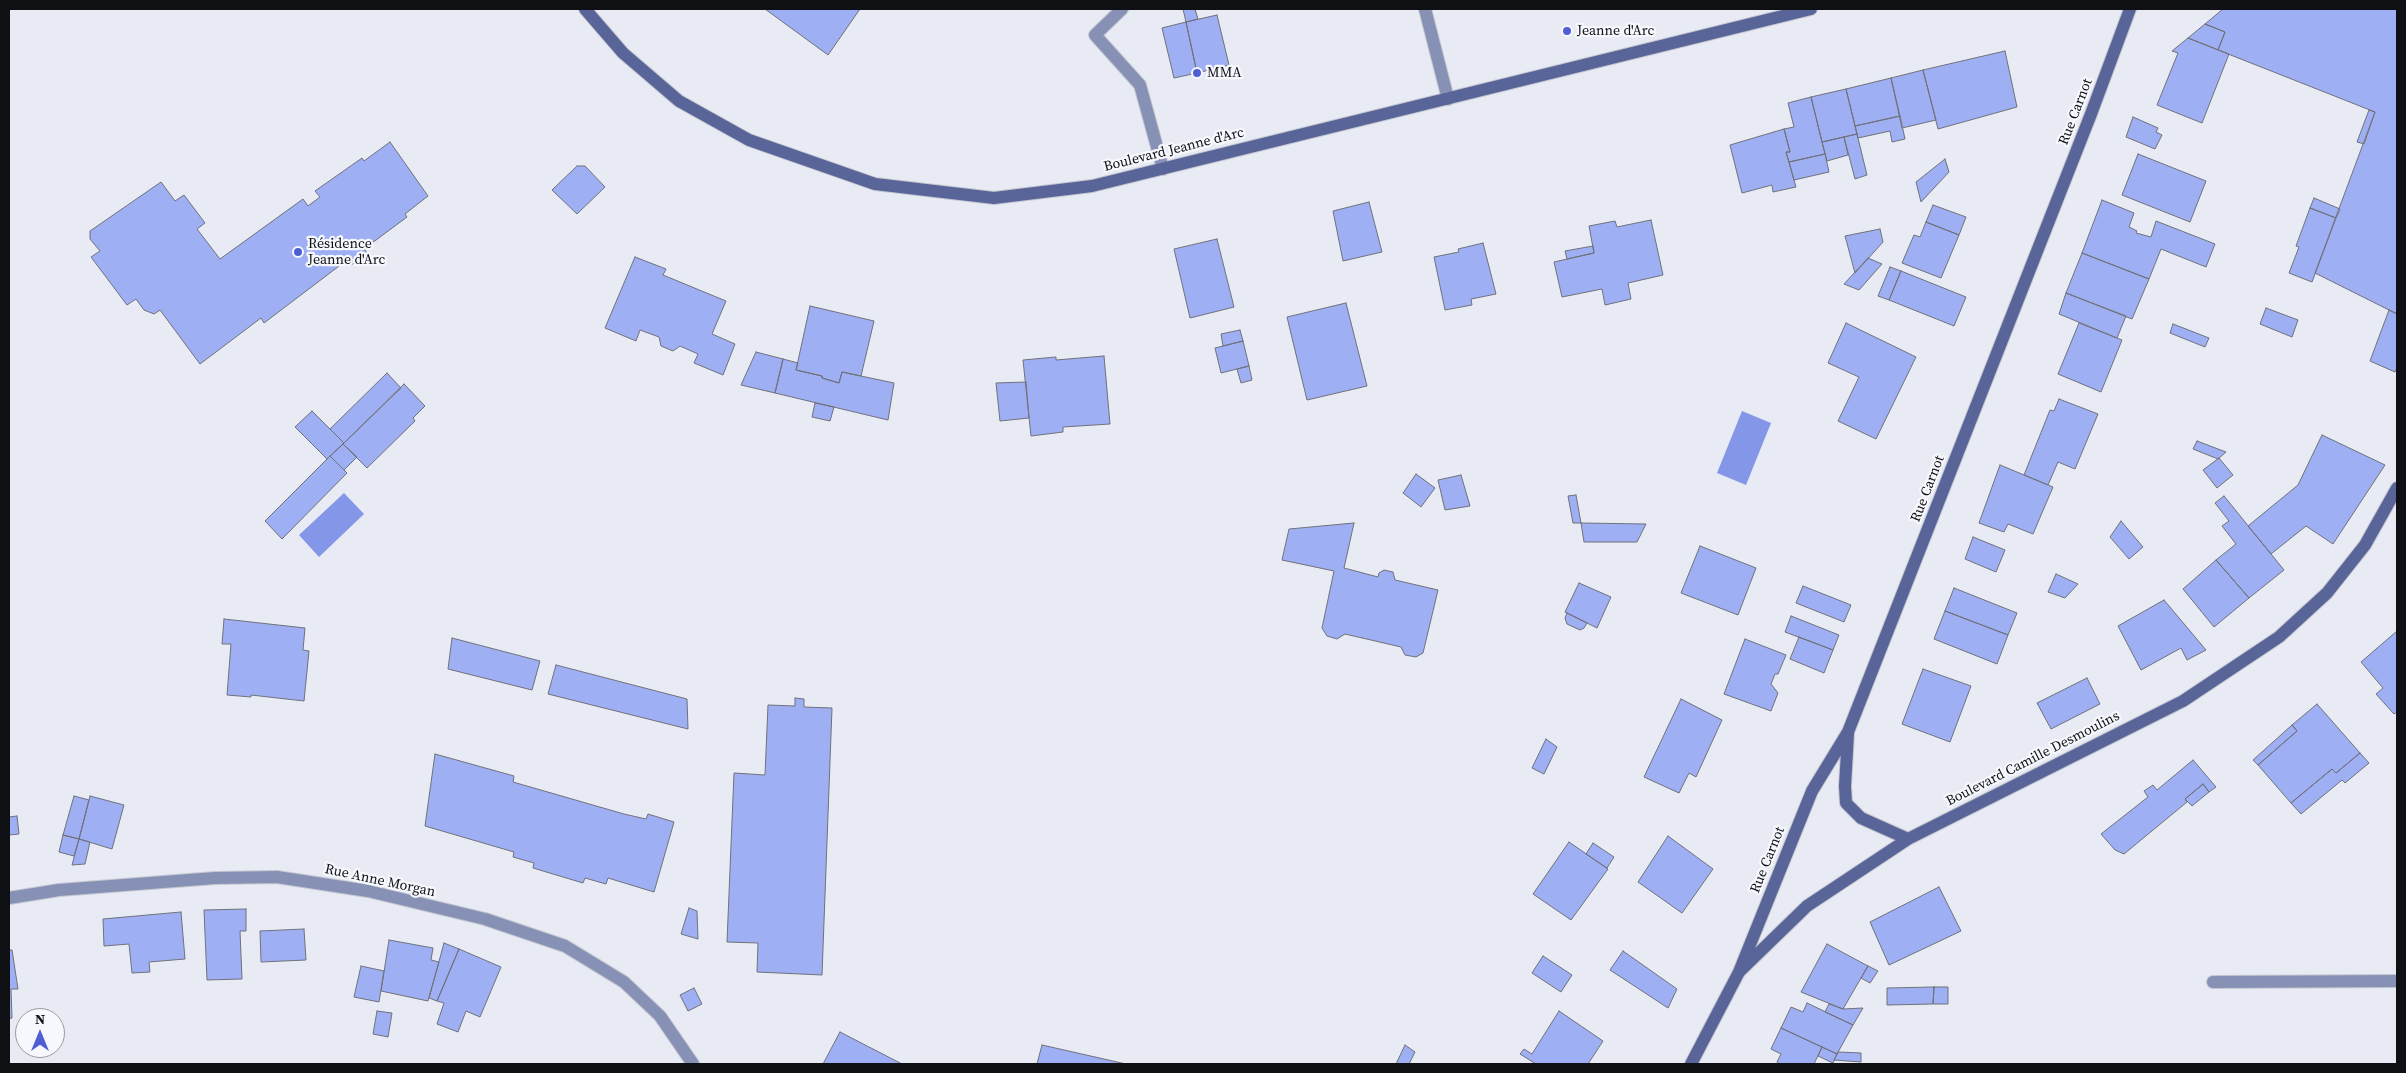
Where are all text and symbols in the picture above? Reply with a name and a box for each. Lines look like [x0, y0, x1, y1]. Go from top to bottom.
place label: Jeanne d'Arc [1577, 23, 1654, 39]
marker: Jeanne d'Arc [1561, 25, 1573, 37]
place label: MMA [1207, 65, 1242, 81]
marker: MMA [1191, 67, 1203, 79]
street label: Rue Carnot [2056, 76, 2096, 148]
street label: Boulevard Jeanne d'Arc [1102, 124, 1246, 176]
place label: Résidence Jeanne d'Arc [308, 236, 385, 268]
marker: Résidence Jeanne d'Arc [292, 246, 304, 258]
street label: Rue Carnot [1908, 453, 1948, 525]
street label: Boulevard Camille Desmoulins [1943, 708, 2123, 810]
street label: Rue Carnot [1747, 825, 1789, 895]
street label: Rue Anne Morgan [323, 861, 437, 901]
north arrow [15, 1008, 65, 1058]
text: N [35, 1009, 45, 1029]

